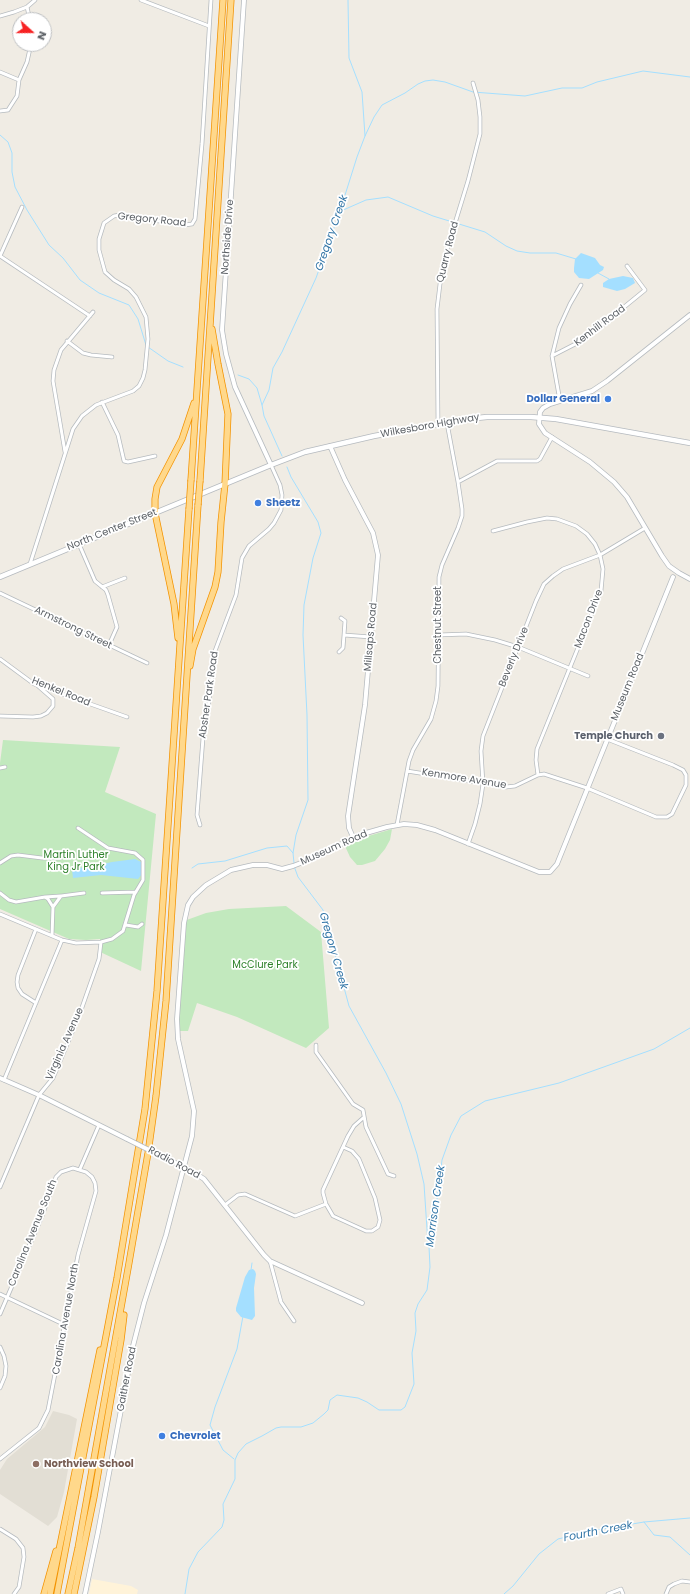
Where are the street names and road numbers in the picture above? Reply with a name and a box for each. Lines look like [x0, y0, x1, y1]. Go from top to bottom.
street label: Northside Drive [219, 199, 237, 275]
street label: Gregory Road [117, 210, 187, 230]
street label: Quarry Road [435, 220, 461, 284]
street label: Kenhill Road [572, 303, 628, 349]
street label: Wilkesboro Highway [380, 411, 480, 441]
street label: North Center Street [65, 507, 159, 553]
street label: Chestnut Street [432, 586, 444, 664]
street label: Macon Drive [572, 588, 606, 650]
street label: Millsaps Road [362, 602, 380, 672]
street label: Armstrong Street [32, 604, 114, 652]
street label: Beverly Drive [497, 625, 531, 689]
street label: Absher Park Road [197, 651, 221, 739]
street label: Museum Road [609, 651, 647, 723]
street label: Henkel Road [30, 675, 92, 709]
street label: Kenmore Avenue [421, 766, 507, 792]
street label: Museum Road [299, 828, 369, 868]
street label: Virginia Avenue [44, 1006, 86, 1082]
street label: Radio Road [146, 1144, 202, 1182]
street label: Carolina Avenue South [6, 1178, 60, 1288]
street label: Carolina Avenue North [50, 1262, 82, 1376]
street label: Gaither Road [115, 1346, 139, 1412]

